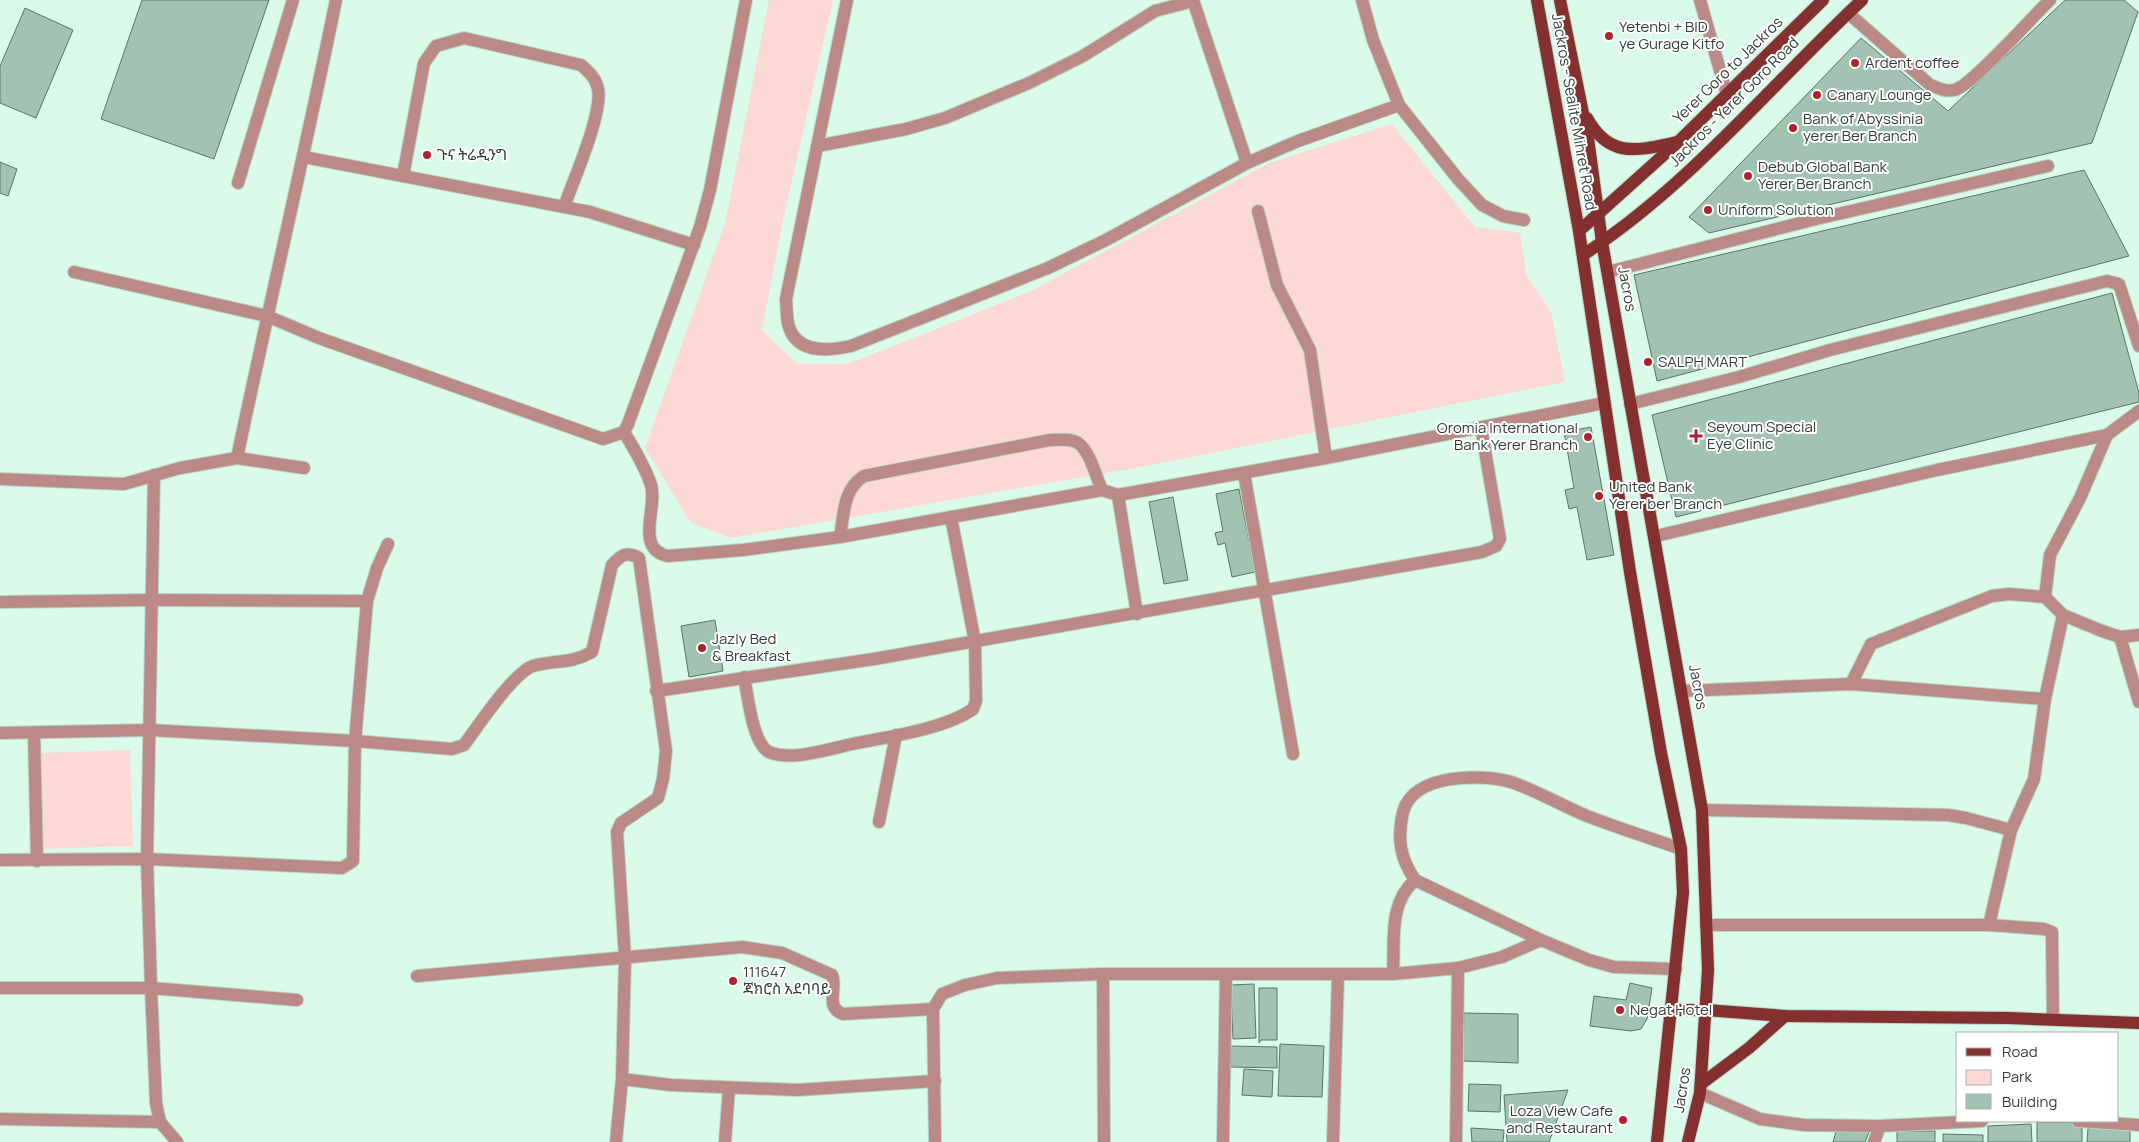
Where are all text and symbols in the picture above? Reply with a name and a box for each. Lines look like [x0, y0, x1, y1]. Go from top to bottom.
street label: Yerer Goro to Jackros [1668, 11, 1787, 128]
street label: Jackros - Sealite Mihret Road [1547, 12, 1602, 212]
place label: Yetenbi + BID ye Gurage Kitfo [1619, 16, 1724, 54]
marker: Yetenbi + BID ye Gurage Kitfo [1603, 30, 1615, 42]
street label: Jackros - Yerer Goro Road [1664, 32, 1803, 171]
place label: Ardent coffee [1865, 52, 1959, 73]
marker: Ardent coffee [1849, 57, 1861, 69]
place label: Canary Lounge [1827, 84, 1932, 105]
marker: Canary Lounge [1811, 89, 1823, 101]
place label: Bank of Abyssinia yerer Ber Branch [1803, 108, 1923, 146]
marker: Bank of Abyssinia yerer Ber Branch [1787, 122, 1799, 134]
place label: ጉና ትሬዲንግ [437, 144, 507, 165]
marker: ጉና ትሬዲንግ [421, 149, 433, 161]
place label: Debub Global Bank Yerer Ber Branch [1758, 156, 1888, 194]
marker: Debub Global Bank Yerer Ber Branch [1742, 170, 1754, 182]
place label: Uniform Solution [1718, 199, 1834, 220]
marker: Uniform Solution [1702, 204, 1714, 216]
street label: Jacros [1613, 265, 1642, 313]
place label: SALPH MART [1658, 351, 1747, 372]
marker: SALPH MART [1642, 356, 1654, 368]
place label: Seyoum Special Eye Clinic [1707, 416, 1816, 454]
place label: Oromia International Bank Yerer Branch [1437, 417, 1578, 455]
marker: Seyoum Special Eye Clinic [1689, 429, 1703, 443]
marker: Oromia International Bank Yerer Branch [1582, 431, 1594, 443]
place label: United Bank Yerer ber Branch [1609, 476, 1722, 514]
marker: United Bank Yerer ber Branch [1593, 490, 1605, 502]
place label: Jazly Bed & Breakfast [712, 628, 791, 666]
marker: Jazly Bed & Breakfast [696, 642, 708, 654]
street label: Jacros [1684, 663, 1713, 711]
place label: 111647 ጃክሮስ አደባባይ [743, 961, 831, 999]
marker: 111647 ጃክሮስ አደባባይ [727, 975, 739, 987]
place label: Negat Hotel [1630, 999, 1712, 1020]
marker: Negat Hotel [1614, 1004, 1626, 1016]
legend [1956, 1032, 2119, 1122]
text: Road [2002, 1041, 2038, 1062]
street label: Jacros [1668, 1066, 1695, 1114]
text: Park [2002, 1066, 2032, 1087]
text: Building [2002, 1091, 2057, 1112]
place label: Loza View Cafe and Restaurant [1506, 1100, 1613, 1138]
marker: Loza View Cafe and Restaurant [1617, 1114, 1629, 1126]

